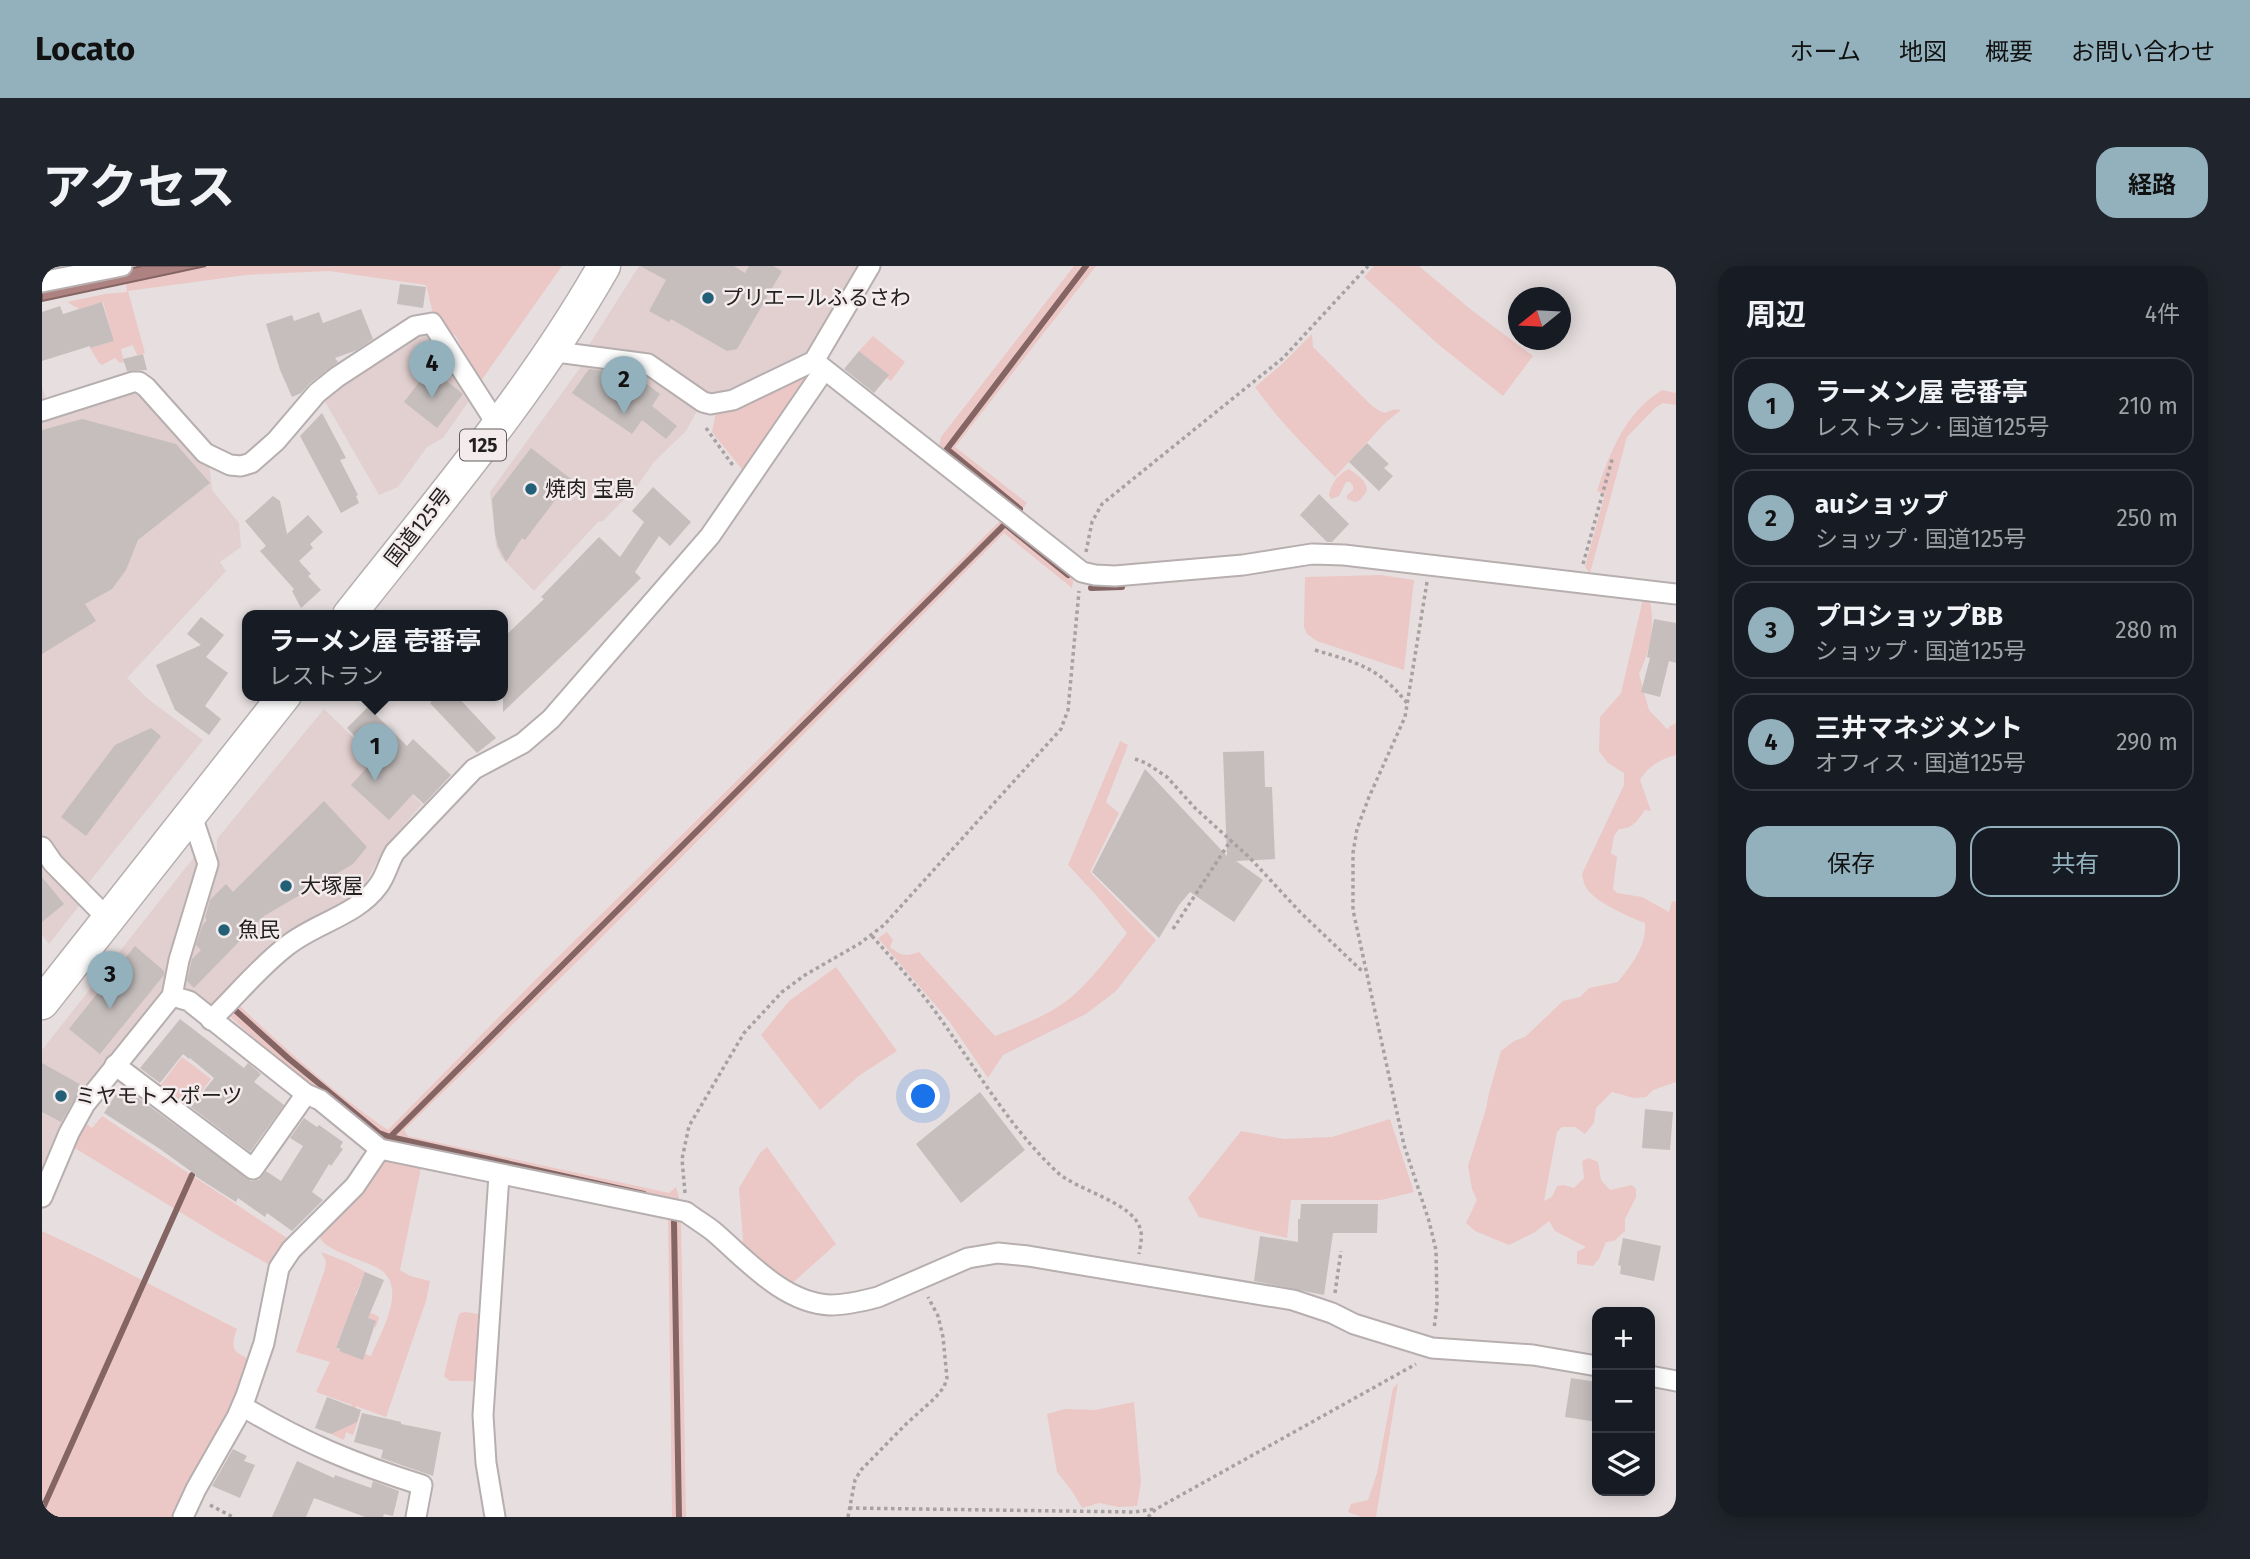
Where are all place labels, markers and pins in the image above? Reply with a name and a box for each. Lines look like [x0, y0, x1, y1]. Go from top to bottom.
place label: プリエールふるさわ [722, 285, 911, 311]
marker: プリエールふるさわ [700, 290, 716, 306]
pin: 4 [409, 340, 455, 398]
pin: 2 [601, 356, 647, 414]
place label: 焼肉 宝島 [545, 476, 635, 502]
marker: 焼肉 宝島 [523, 481, 539, 497]
pin: 1 [352, 723, 398, 781]
place label: 大塚屋 [300, 873, 363, 899]
marker: 大塚屋 [278, 878, 294, 894]
place label: 魚民 [238, 917, 280, 943]
marker: 魚民 [216, 922, 232, 938]
pin: 3 [87, 951, 133, 1009]
place label: ミヤモトスポーツ [75, 1083, 243, 1109]
marker: ミヤモトスポーツ [53, 1088, 69, 1104]

